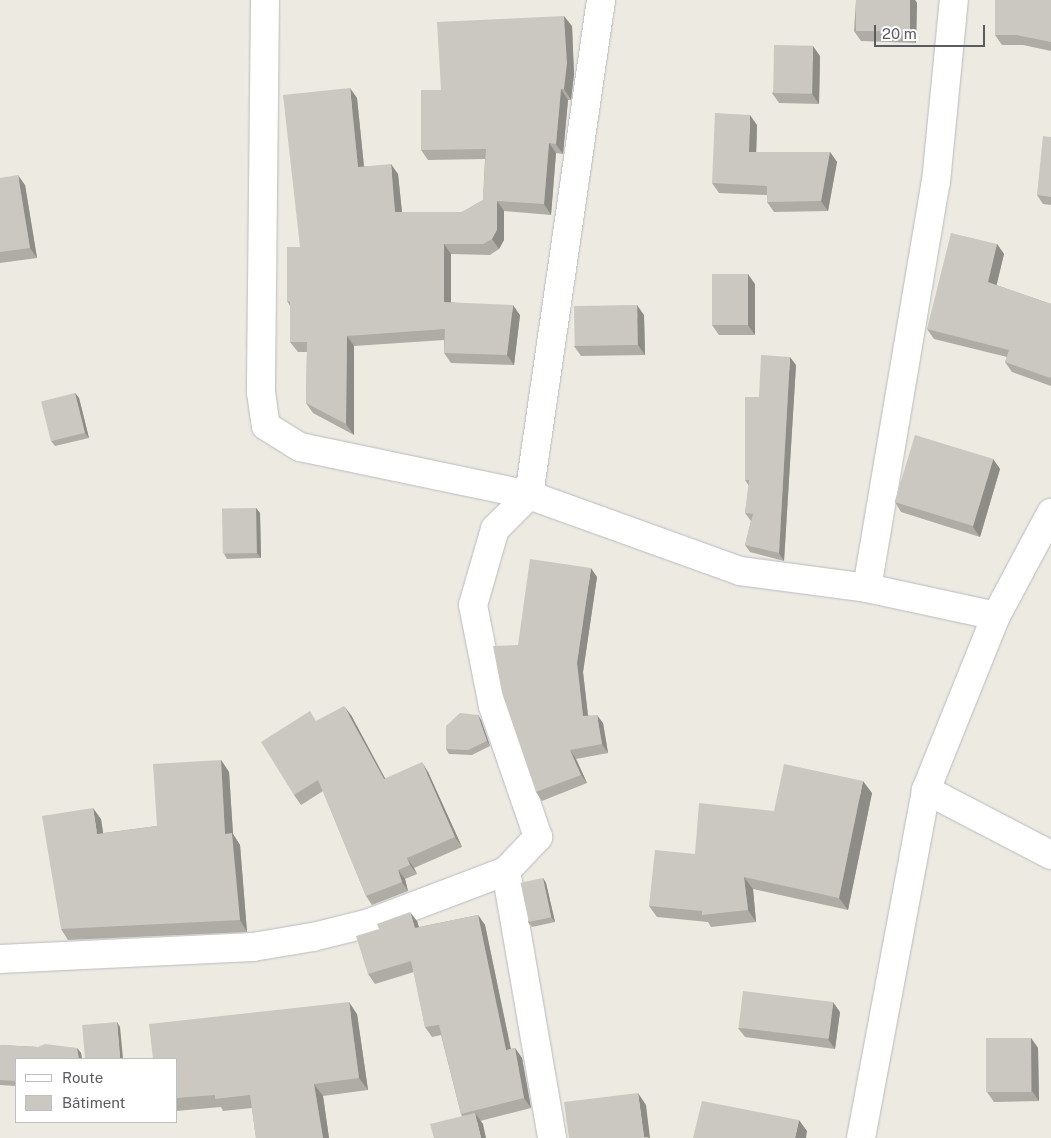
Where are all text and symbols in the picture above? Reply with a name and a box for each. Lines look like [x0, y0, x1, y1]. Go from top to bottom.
scale bar [876, 15, 987, 47]
text: 20 m [882, 25, 917, 42]
legend [15, 1058, 178, 1123]
text: Route [62, 1069, 103, 1086]
text: Bâtiment [62, 1094, 125, 1111]

